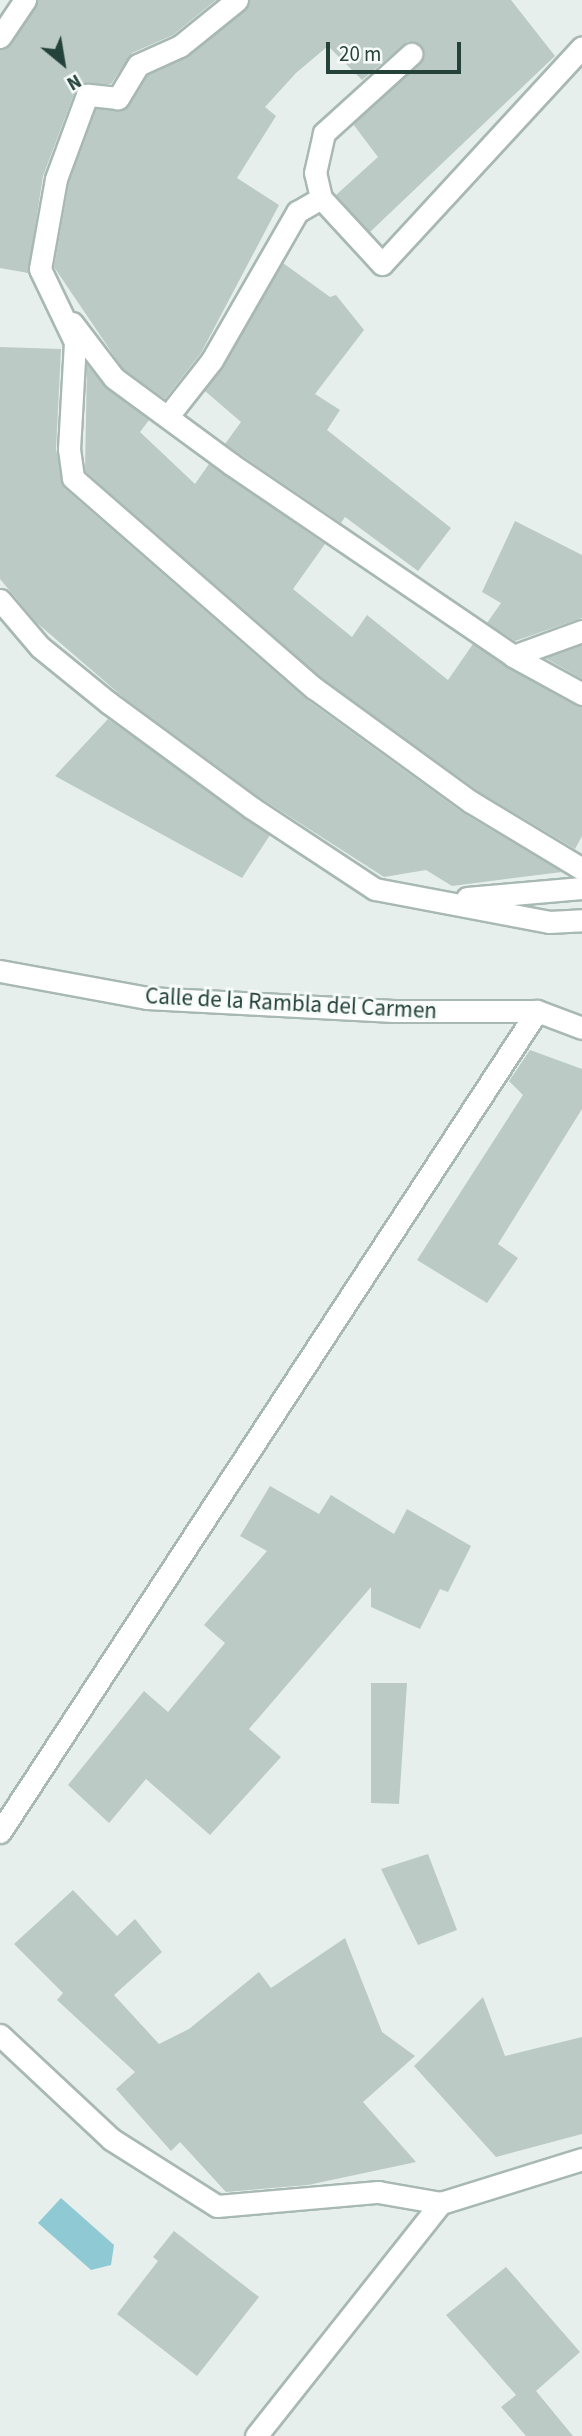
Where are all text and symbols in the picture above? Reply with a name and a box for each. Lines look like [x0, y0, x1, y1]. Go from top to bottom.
north arrow [28, 28, 98, 98]
scale bar [330, 28, 465, 72]
text: 20 m [339, 39, 381, 69]
text: N [62, 67, 86, 96]
street label: Calle de la Rambla del Carmen [144, 983, 438, 1025]

